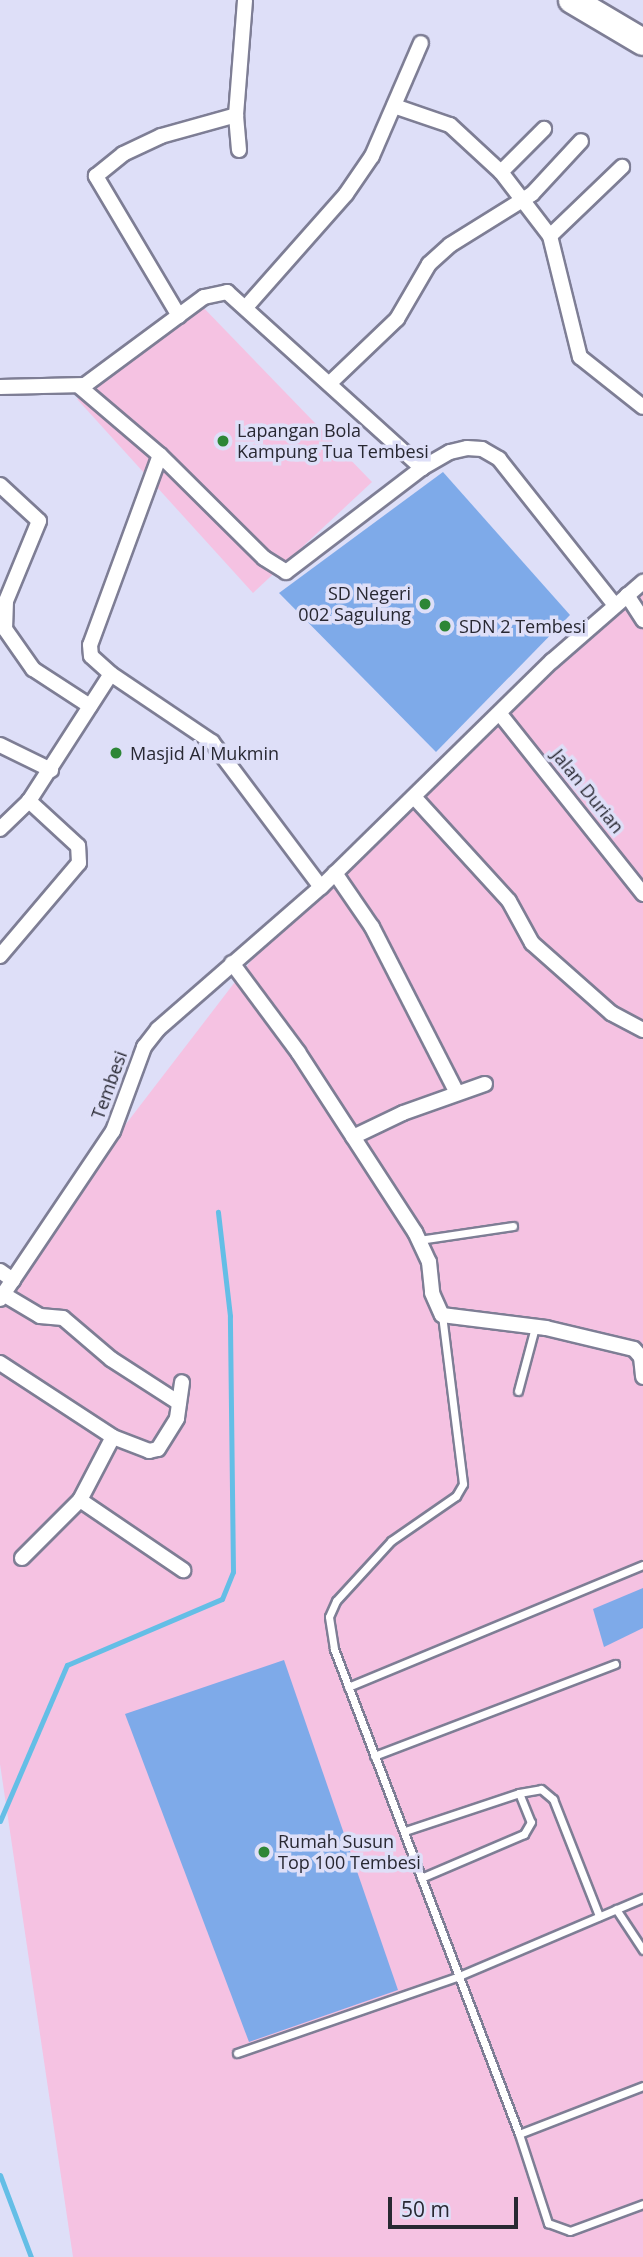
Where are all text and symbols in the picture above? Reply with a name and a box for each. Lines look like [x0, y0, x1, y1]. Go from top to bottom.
place label: Lapangan Bola Kampung Tua Tembesi [237, 420, 429, 462]
marker: Lapangan Bola Kampung Tua Tembesi [215, 433, 231, 449]
place label: SD Negeri 002 Sagulung [298, 583, 411, 626]
marker: SD Negeri 002 Sagulung [417, 596, 433, 612]
place label: SDN 2 Tembesi [459, 615, 586, 637]
marker: SDN 2 Tembesi [437, 618, 453, 634]
place label: Masjid Al Mukmin [130, 742, 279, 764]
marker: Masjid Al Mukmin [108, 745, 124, 761]
street label: Jalan Durian [547, 745, 629, 837]
street label: Tembesi [87, 1048, 131, 1122]
place label: Rumah Susun Top 100 Tembesi [278, 1831, 421, 1874]
marker: Rumah Susun Top 100 Tembesi [256, 1844, 272, 1860]
scale bar [391, 2184, 520, 2228]
text: 50 m [401, 2195, 450, 2223]

